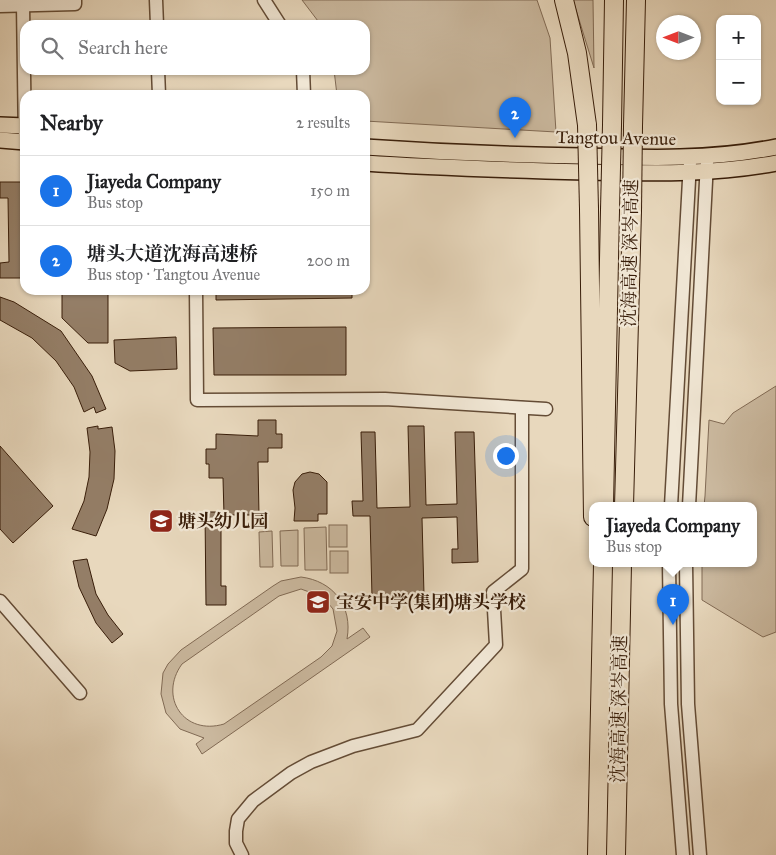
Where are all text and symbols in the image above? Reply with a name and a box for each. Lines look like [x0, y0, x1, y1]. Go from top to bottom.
north arrow [656, 15, 701, 60]
map controls [716, 15, 761, 105]
button: + [716, 15, 761, 60]
search box [20, 20, 370, 75]
icon: search [38, 34, 66, 62]
text: Search here [78, 36, 168, 59]
button: − [716, 60, 761, 105]
pin: 2 [499, 97, 531, 138]
text: Nearby [40, 110, 103, 136]
text: 2 results [296, 113, 350, 132]
street label: Tangtou Avenue [556, 126, 676, 151]
text: Jiayeda Company [87, 170, 221, 193]
street label: 沈海高速 深岑高速 [618, 179, 642, 327]
text: 1 [53, 181, 59, 200]
text: 150 m [310, 181, 350, 200]
text: Bus stop [87, 193, 143, 212]
text: 塘头大道沈海高速桥 [87, 242, 258, 265]
text: 2 [52, 251, 60, 270]
text: 200 m [307, 251, 350, 270]
text: Bus stop · Tangtou Avenue [87, 265, 260, 284]
your location [493, 443, 519, 469]
popup [589, 502, 757, 567]
school or university icon: 塘头幼儿园 [148, 508, 174, 534]
place label: 塘头幼儿园 [178, 510, 268, 532]
text: Jiayeda Company [606, 514, 740, 537]
text: Bus stop [606, 537, 662, 556]
pin: 1 [657, 584, 689, 625]
school or university icon: 宝安中学(集团)塘头学校 [305, 589, 331, 615]
place label: 宝安中学(集团)塘头学校 [336, 591, 526, 614]
street label: 沈海高速 深岑高速 [607, 635, 631, 783]

